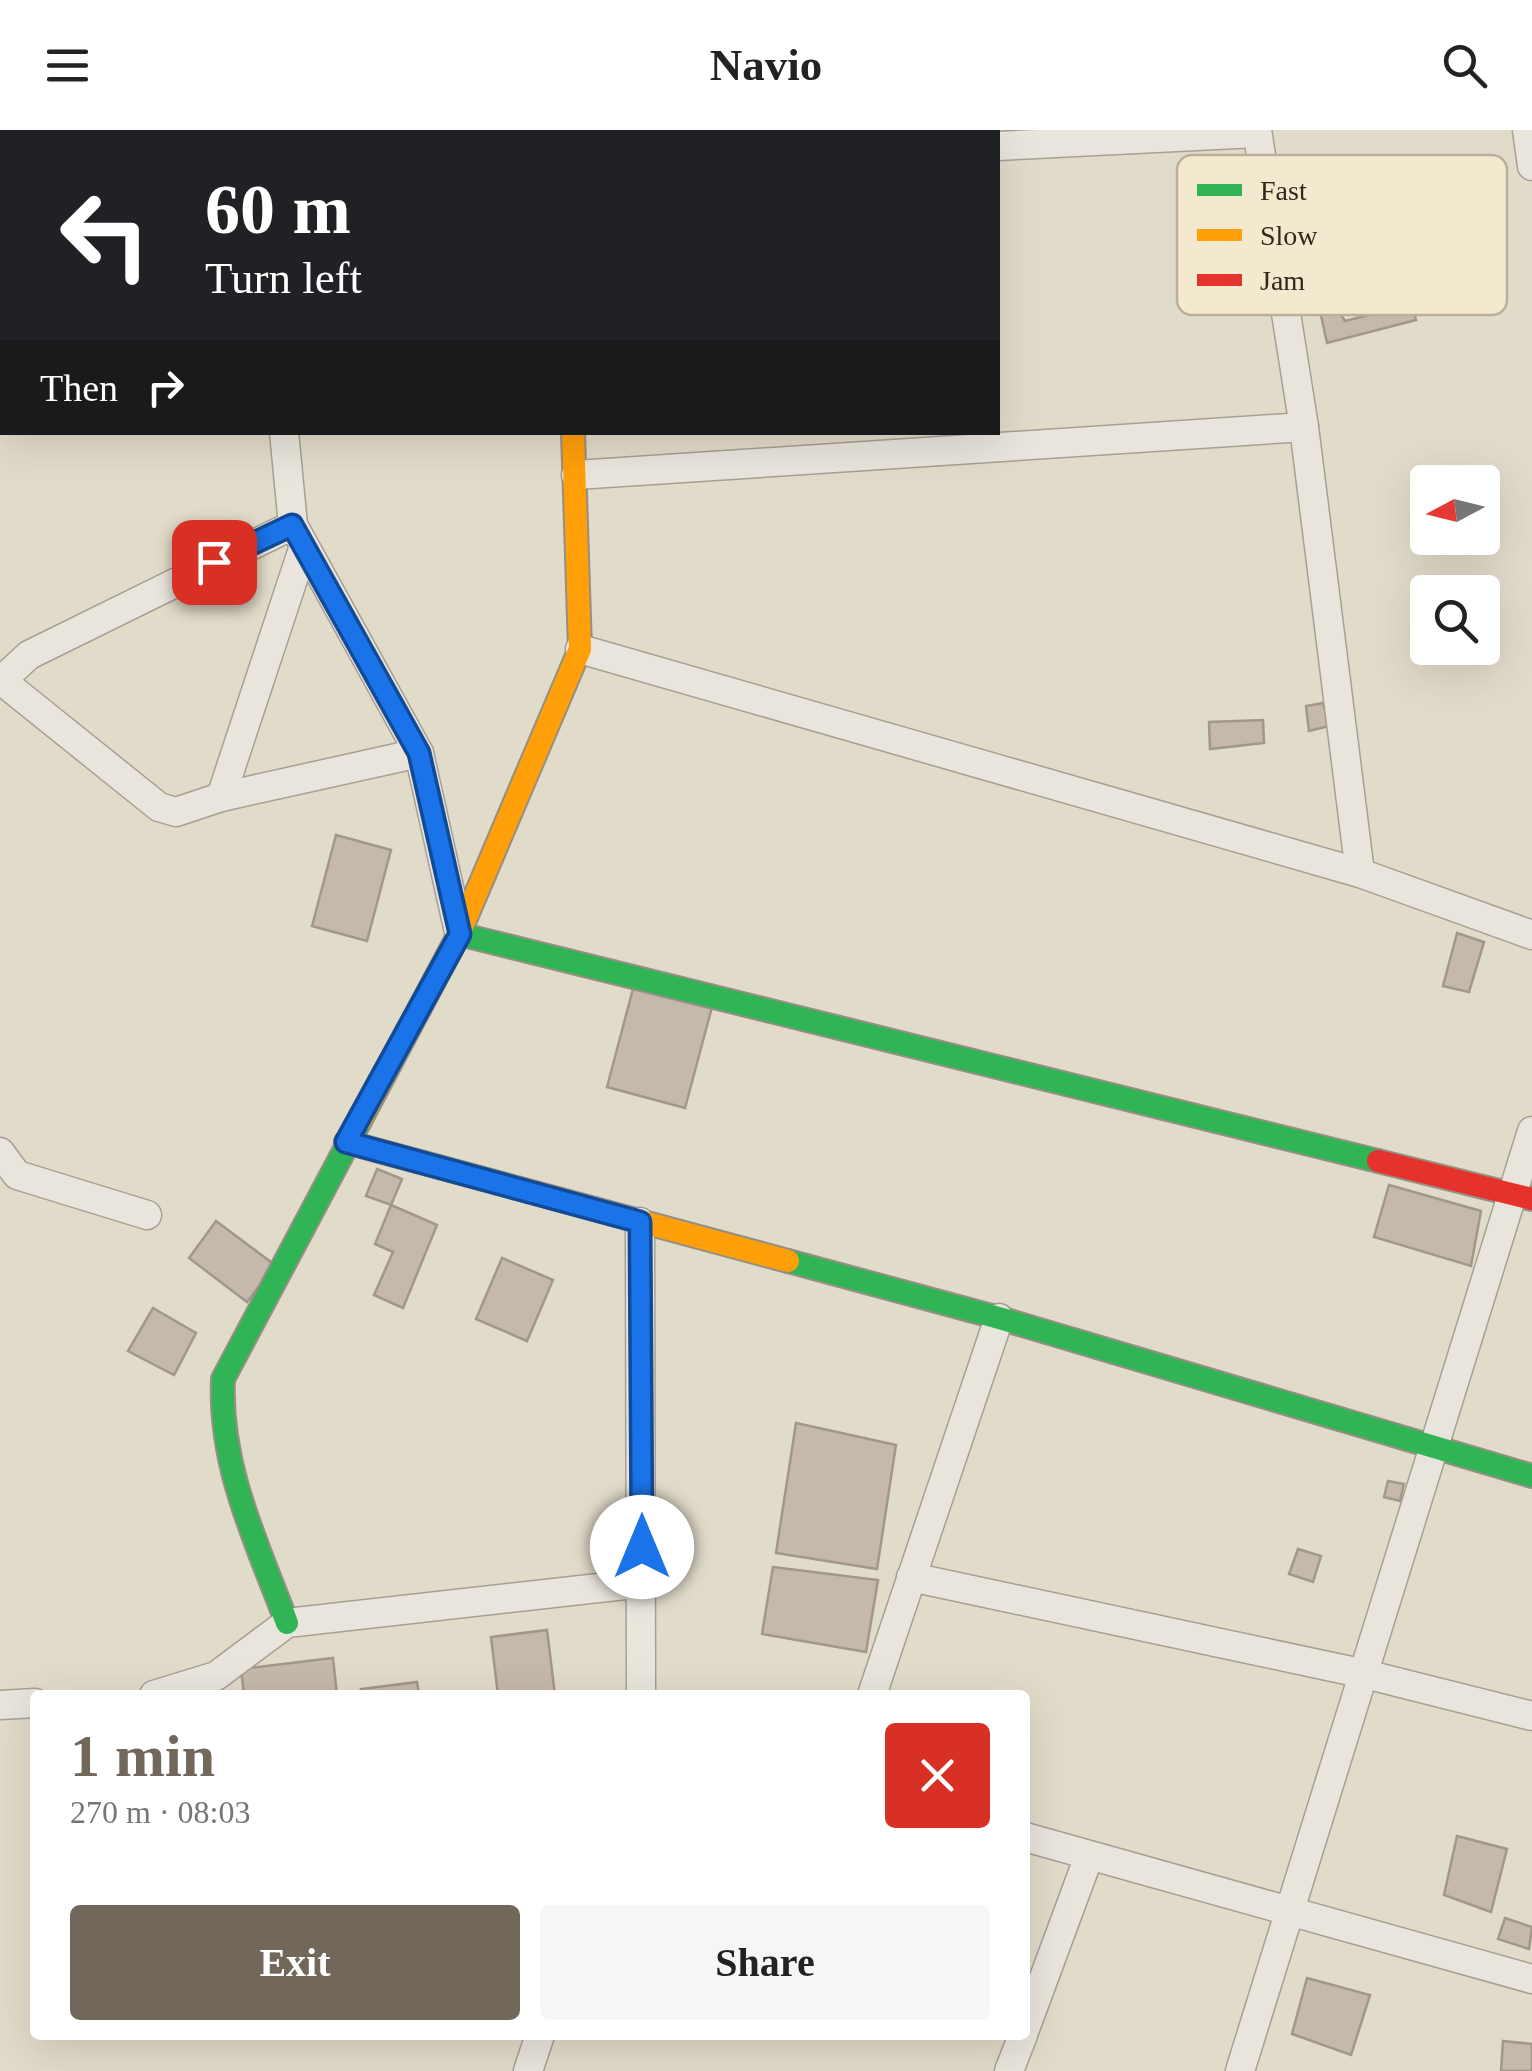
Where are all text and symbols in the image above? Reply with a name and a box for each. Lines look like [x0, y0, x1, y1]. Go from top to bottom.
icon: menu [40, 38, 95, 93]
icon: search [1437, 38, 1492, 93]
text: Navio [710, 40, 822, 90]
legend [1177, 155, 1507, 315]
icon: left [40, 170, 170, 300]
text: 60 m [205, 171, 351, 248]
text: Fast [1260, 175, 1307, 206]
text: Slow [1260, 220, 1318, 251]
text: Turn left [205, 253, 362, 303]
text: Jam [1260, 265, 1305, 296]
icon: right [138, 360, 193, 415]
text: Then [40, 367, 118, 409]
north arrow [1410, 465, 1500, 555]
map controls [1410, 465, 1500, 665]
pin [172, 520, 257, 605]
icon: arrive [187, 535, 242, 590]
button: search [1410, 575, 1500, 665]
position arrow [590, 1495, 694, 1599]
text: 1 min [70, 1723, 215, 1789]
button: close [885, 1723, 990, 1828]
text: 270 m · 08:03 [70, 1794, 250, 1830]
button: Exit [70, 1905, 520, 2020]
button: Share [540, 1905, 990, 2020]

